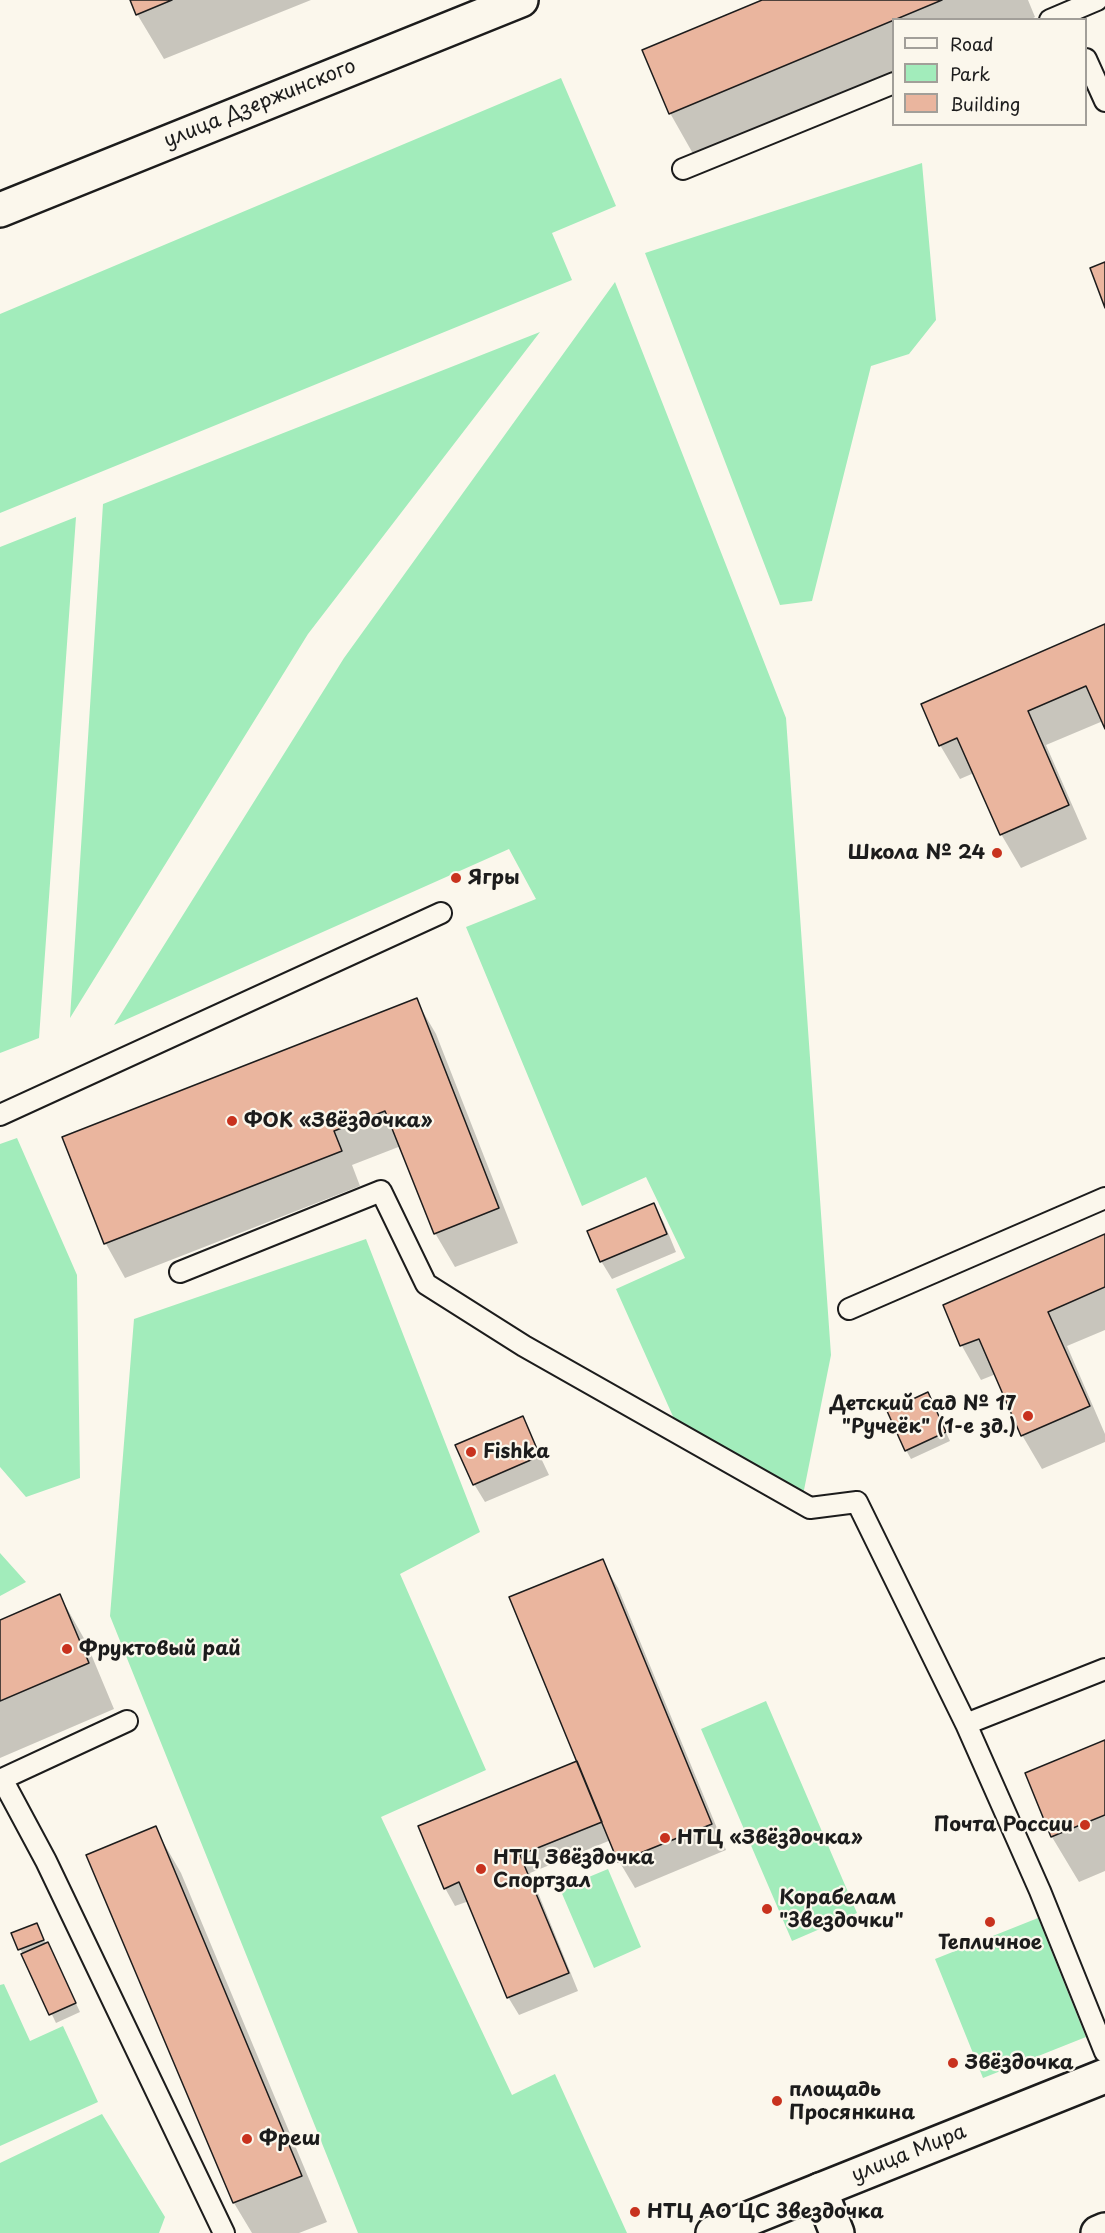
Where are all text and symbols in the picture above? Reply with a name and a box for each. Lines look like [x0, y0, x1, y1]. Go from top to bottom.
legend [892, 18, 1087, 126]
text: Road [950, 30, 994, 57]
street label: улица Дзержинского [160, 54, 360, 154]
text: Park [950, 60, 990, 87]
text: Building [950, 90, 1020, 117]
place label: Школа № 24 [848, 841, 985, 865]
marker: Школа № 24 [990, 846, 1004, 860]
place label: Ягры [468, 866, 519, 890]
marker: Ягры [449, 871, 463, 885]
place label: ФОК «Звёздочка» [244, 1109, 432, 1133]
marker: ФОК «Звёздочка» [225, 1114, 239, 1128]
place label: Детский сад № 17 "Ручеёк" (1-е зд.) [830, 1392, 1016, 1439]
marker: Детский сад № 17 "Ручеёк" (1-е зд.) [1021, 1409, 1035, 1423]
place label: Fishka [483, 1440, 550, 1464]
marker: Fishka [464, 1445, 478, 1459]
place label: Фруктовый рай [79, 1637, 241, 1661]
marker: Фруктовый рай [60, 1642, 74, 1656]
place label: Почта России [934, 1813, 1073, 1837]
marker: Почта России [1078, 1818, 1092, 1832]
place label: НТЦ «Звёздочка» [677, 1826, 863, 1850]
marker: НТЦ «Звёздочка» [658, 1831, 672, 1845]
place label: НТЦ Звёздочка Спортзал [493, 1846, 654, 1893]
marker: НТЦ Звёздочка Спортзал [474, 1862, 488, 1876]
place label: Корабелам "Звездочки" [779, 1886, 904, 1933]
marker: Корабелам "Звездочки" [760, 1902, 774, 1916]
marker: Тепличное [983, 1915, 997, 1929]
place label: Тепличное [938, 1931, 1042, 1955]
place label: Звёздочка [965, 2051, 1074, 2075]
marker: Звёздочка [946, 2056, 960, 2070]
place label: площадь Просянкина [789, 2078, 915, 2125]
marker: площадь Просянкина [770, 2094, 784, 2108]
street label: улица Мира [848, 2120, 970, 2188]
place label: Фреш [259, 2127, 320, 2151]
marker: Фреш [240, 2132, 254, 2146]
place label: НТЦ АО ЦС Звездочка [647, 2200, 884, 2224]
marker: НТЦ АО ЦС Звездочка [628, 2205, 642, 2219]

